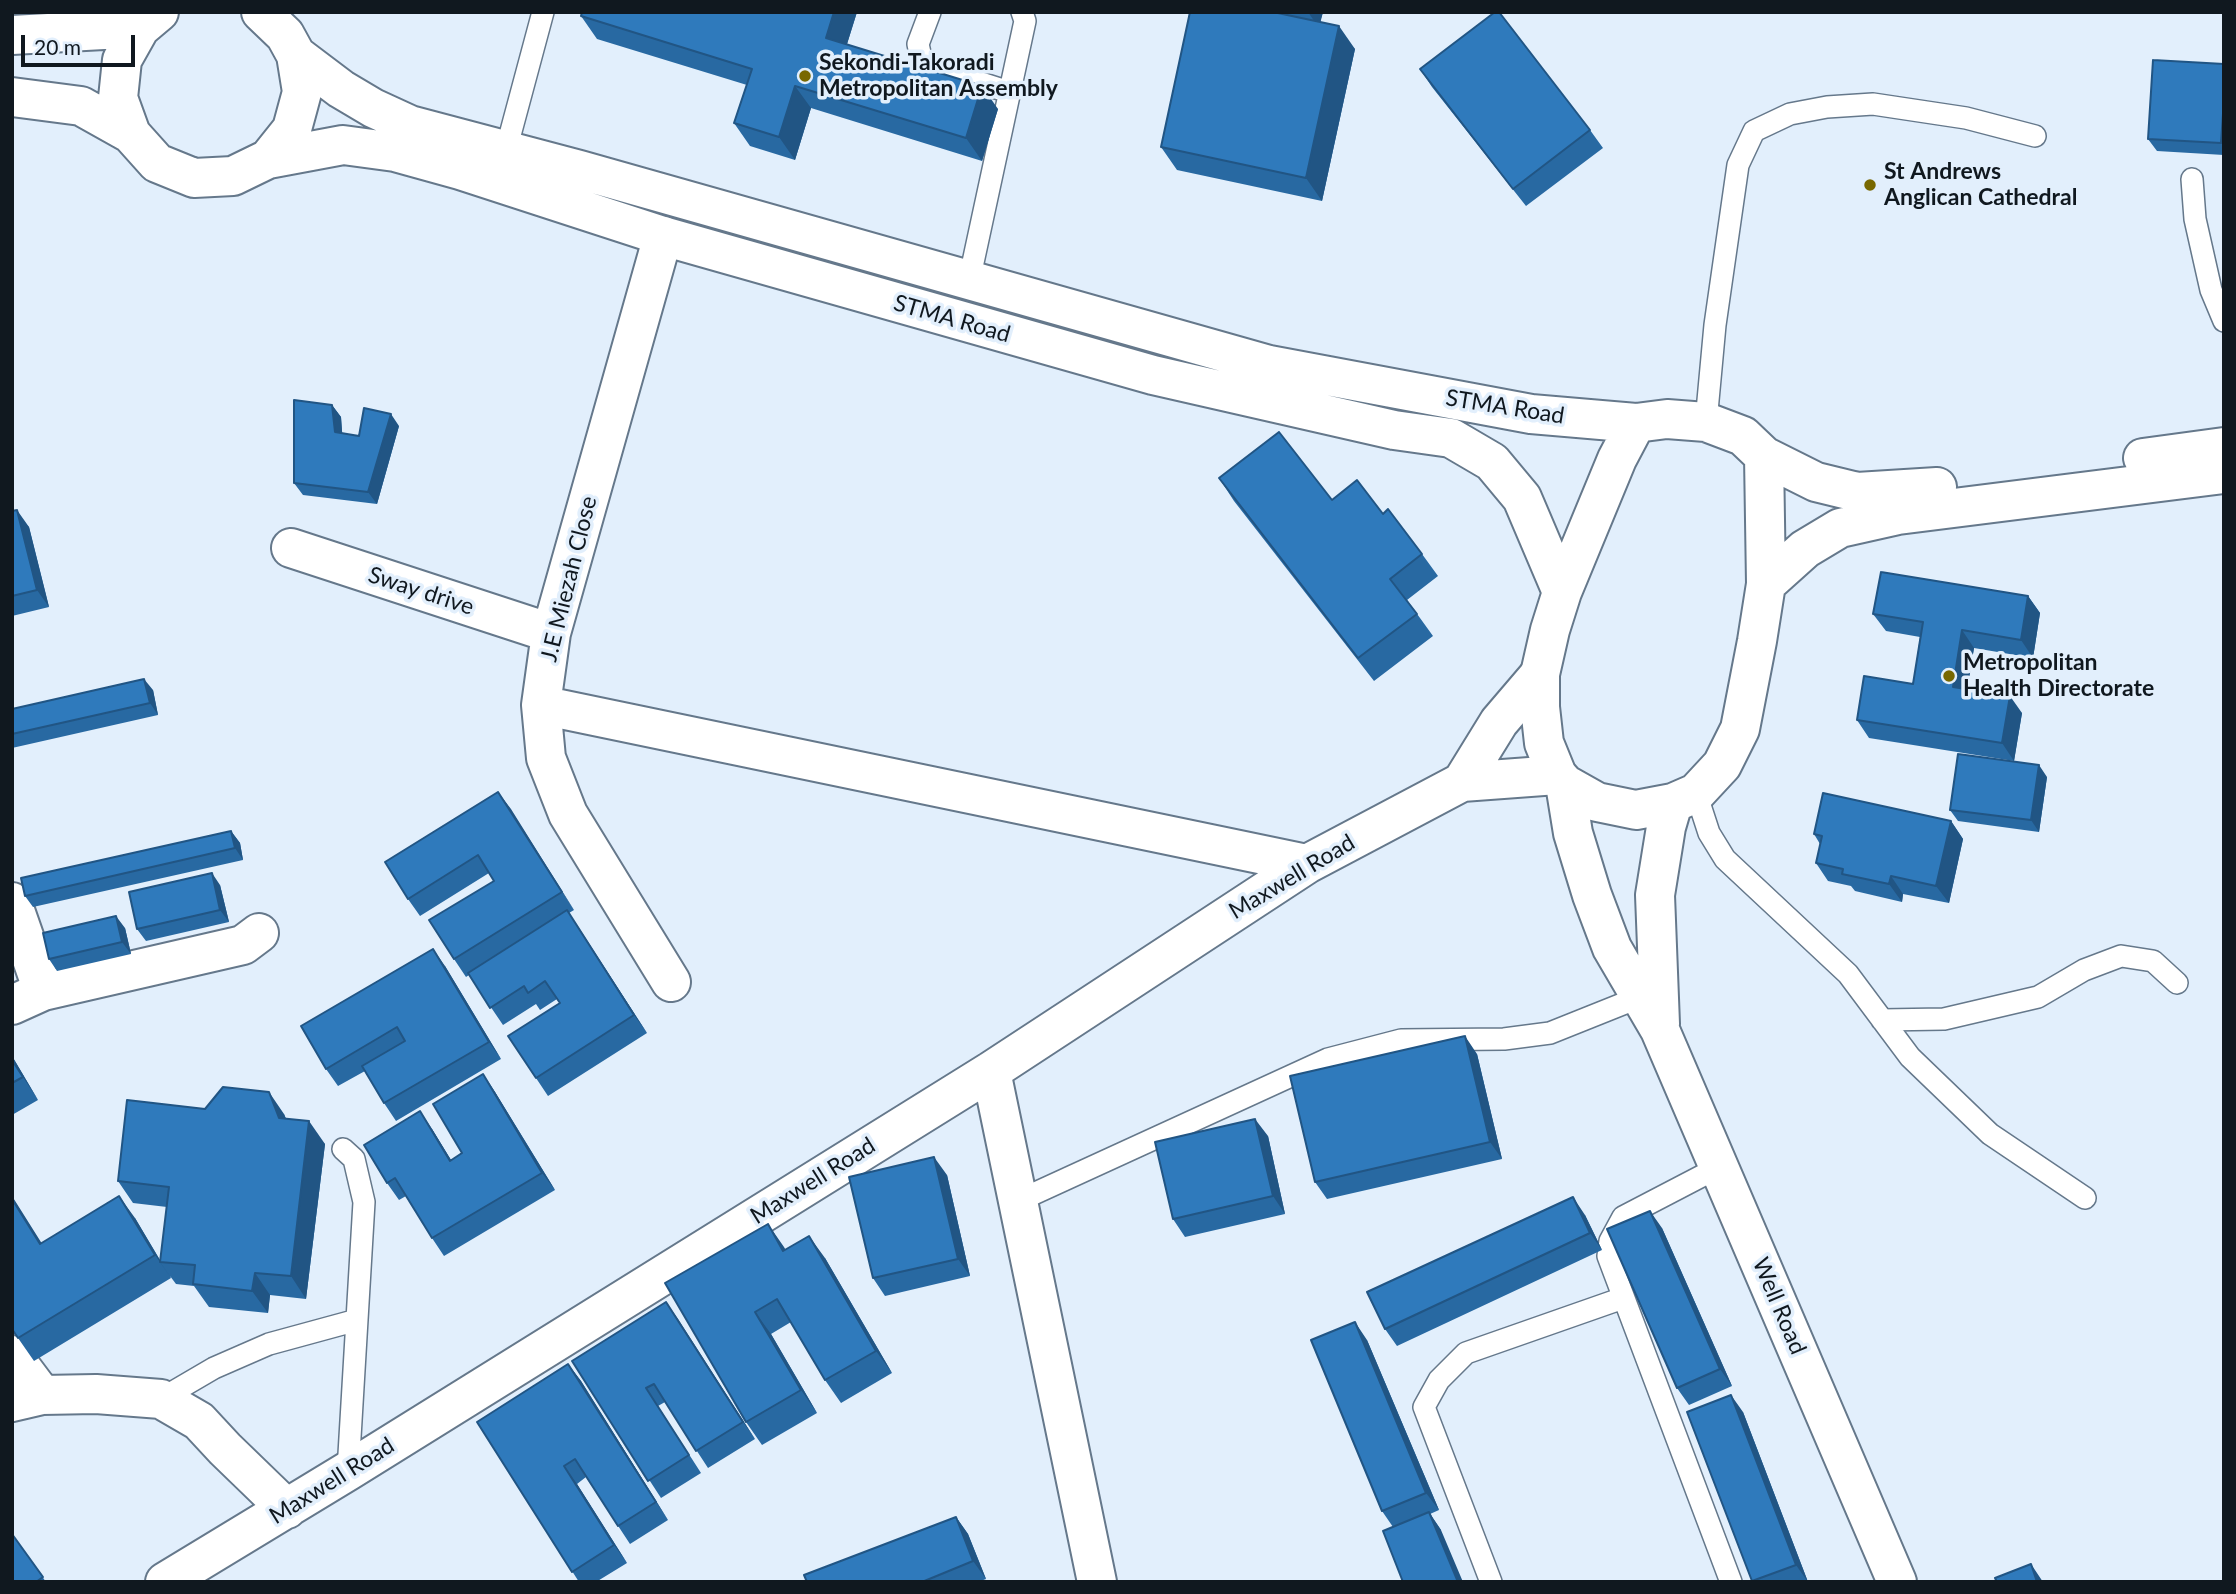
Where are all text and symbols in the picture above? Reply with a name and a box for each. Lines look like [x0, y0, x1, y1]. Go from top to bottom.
scale bar [24, 21, 138, 65]
text: 20 m [34, 34, 81, 59]
place label: Sekondi-Takoradi Metropolitan Assembly [819, 49, 1058, 103]
marker: Sekondi-Takoradi Metropolitan Assembly [797, 68, 813, 84]
place label: St Andrews Anglican Cathedral [1884, 158, 2077, 212]
marker: St Andrews Anglican Cathedral [1862, 177, 1878, 193]
street label: STMA Road [891, 289, 1013, 349]
street label: STMA Road [1444, 384, 1566, 430]
street label: J.E Miezah Close [535, 493, 603, 665]
street label: Sway drive [365, 561, 477, 621]
place label: Metropolitan Health Directorate [1963, 649, 2154, 703]
marker: Metropolitan Health Directorate [1941, 668, 1957, 684]
street label: Maxwell Road [1224, 829, 1360, 925]
street label: Maxwell Road [746, 1132, 880, 1230]
street label: Well Road [1746, 1253, 1812, 1359]
street label: Maxwell Road [265, 1432, 399, 1530]

